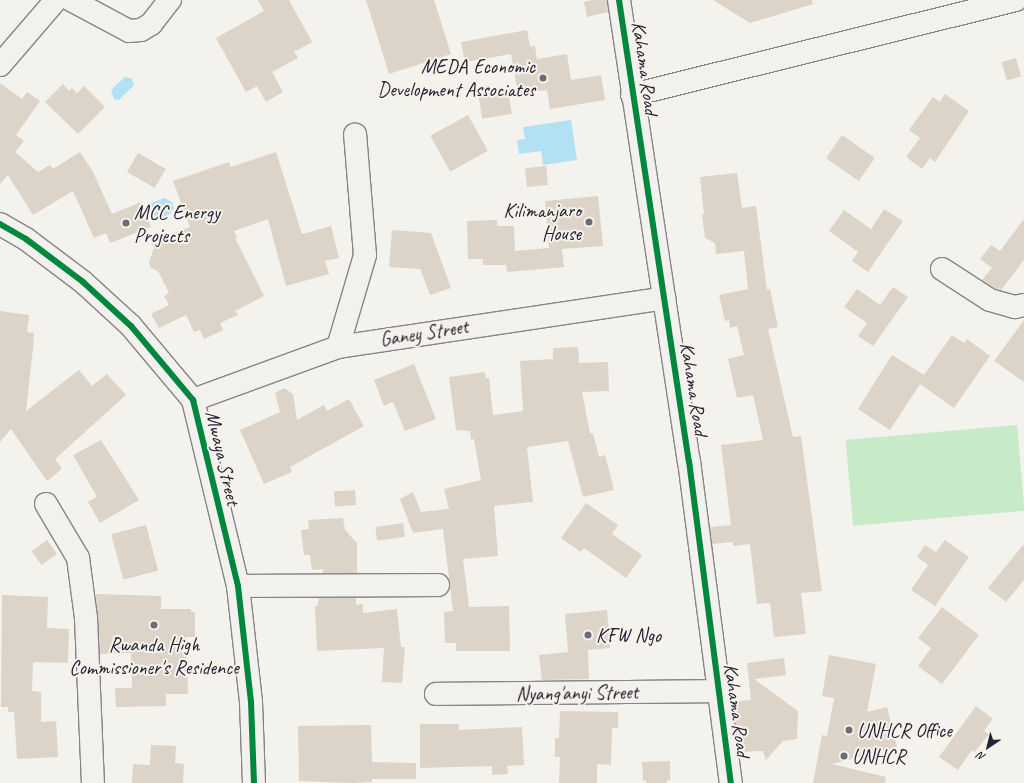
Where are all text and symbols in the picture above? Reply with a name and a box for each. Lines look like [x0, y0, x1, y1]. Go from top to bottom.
street label: Kahama Road [627, 20, 663, 116]
place label: MEDA Economic Development Associates [378, 54, 535, 101]
marker: MEDA Economic Development Associates [538, 73, 548, 83]
place label: Kilimanjaro House [503, 198, 581, 245]
place label: MCC Energy Projects [134, 200, 220, 247]
marker: Kilimanjaro House [584, 217, 594, 227]
marker: MCC Energy Projects [121, 218, 131, 228]
street label: Ganey Street [378, 314, 470, 352]
street label: Kahama Road [675, 341, 713, 437]
street label: Mwaya Street [200, 408, 246, 508]
marker: Rwanda High Commissioner's Residence [149, 620, 159, 630]
place label: KFW Ngo [596, 623, 661, 647]
marker: KFW Ngo [583, 630, 593, 640]
place label: Rwanda High Commissioner's Residence [69, 632, 239, 679]
street label: Kahama Road [719, 662, 755, 758]
street label: Nyang'anyi Street [515, 680, 639, 706]
place label: UNHCR Office [857, 718, 952, 742]
marker: UNHCR Office [844, 725, 854, 735]
north arrow [968, 727, 1008, 767]
place label: UNHCR [852, 744, 905, 768]
text: N [974, 749, 988, 765]
marker: UNHCR [839, 751, 849, 761]

